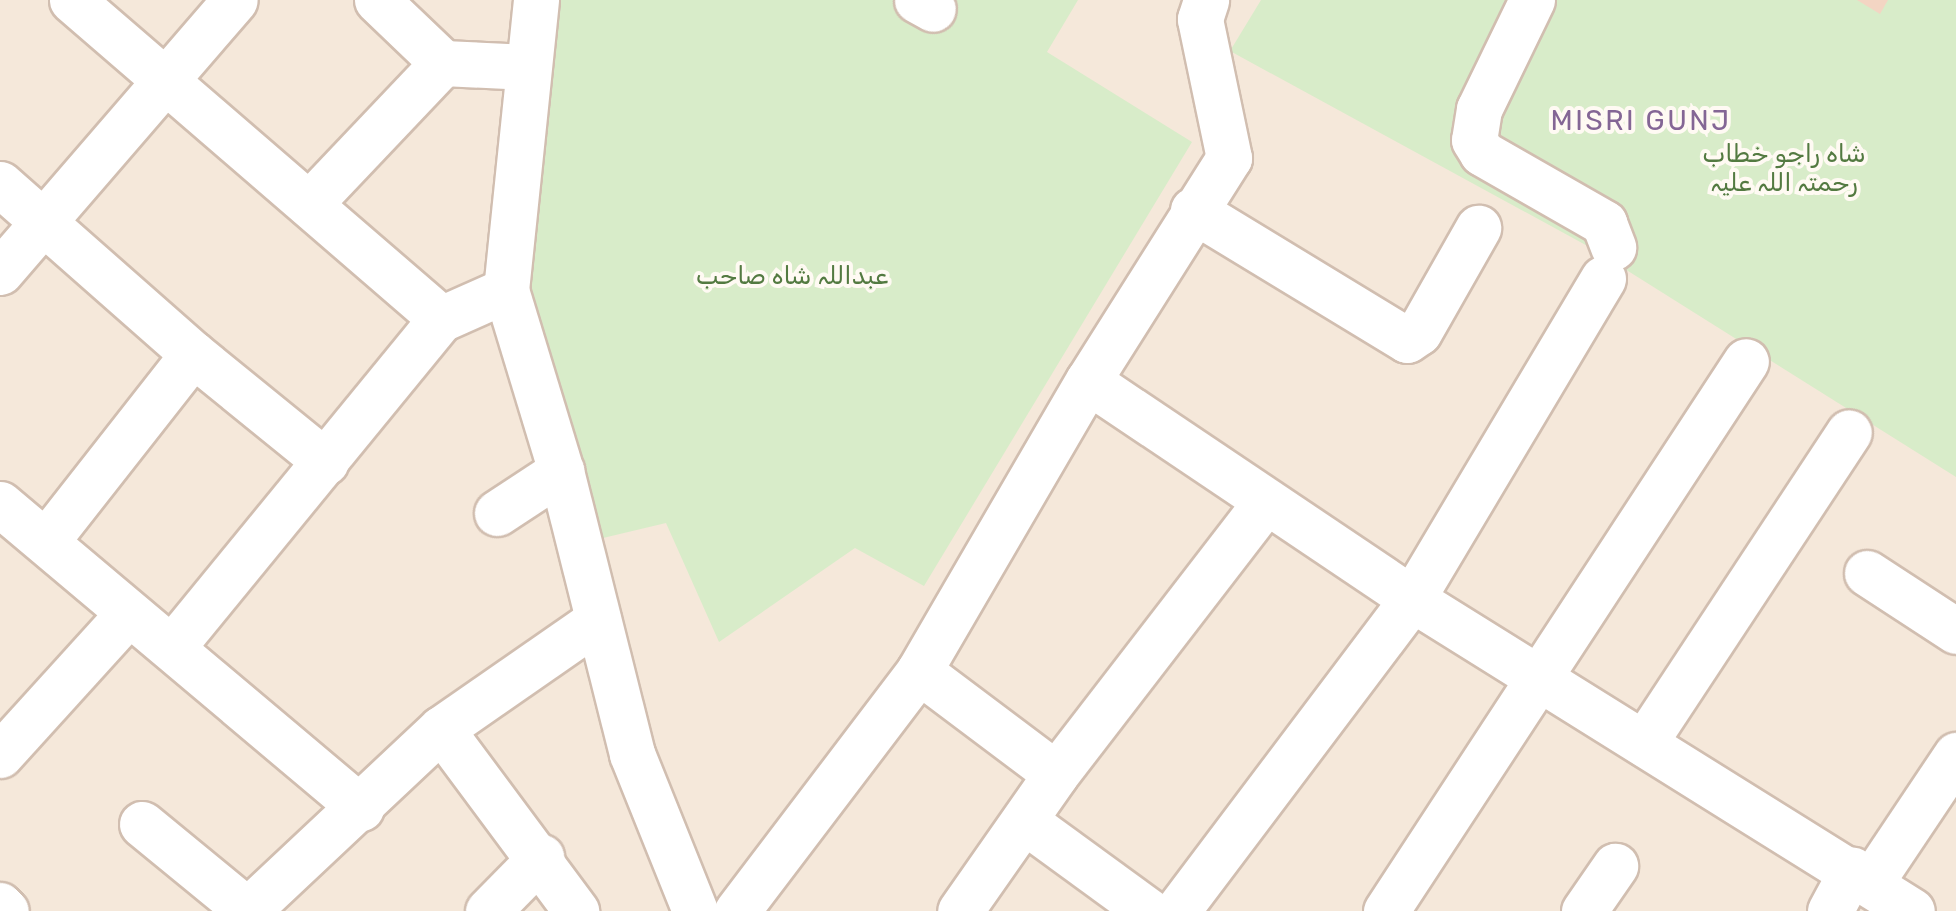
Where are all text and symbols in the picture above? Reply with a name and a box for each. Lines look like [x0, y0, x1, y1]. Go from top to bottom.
district label: MISRI GUNJ [1550, 104, 1732, 138]
park label: شاہ راجو خطاب رحمتہ اللہ علیہ [1702, 140, 1866, 199]
park label: عبداللہ شاہ صاحب [696, 261, 888, 291]

